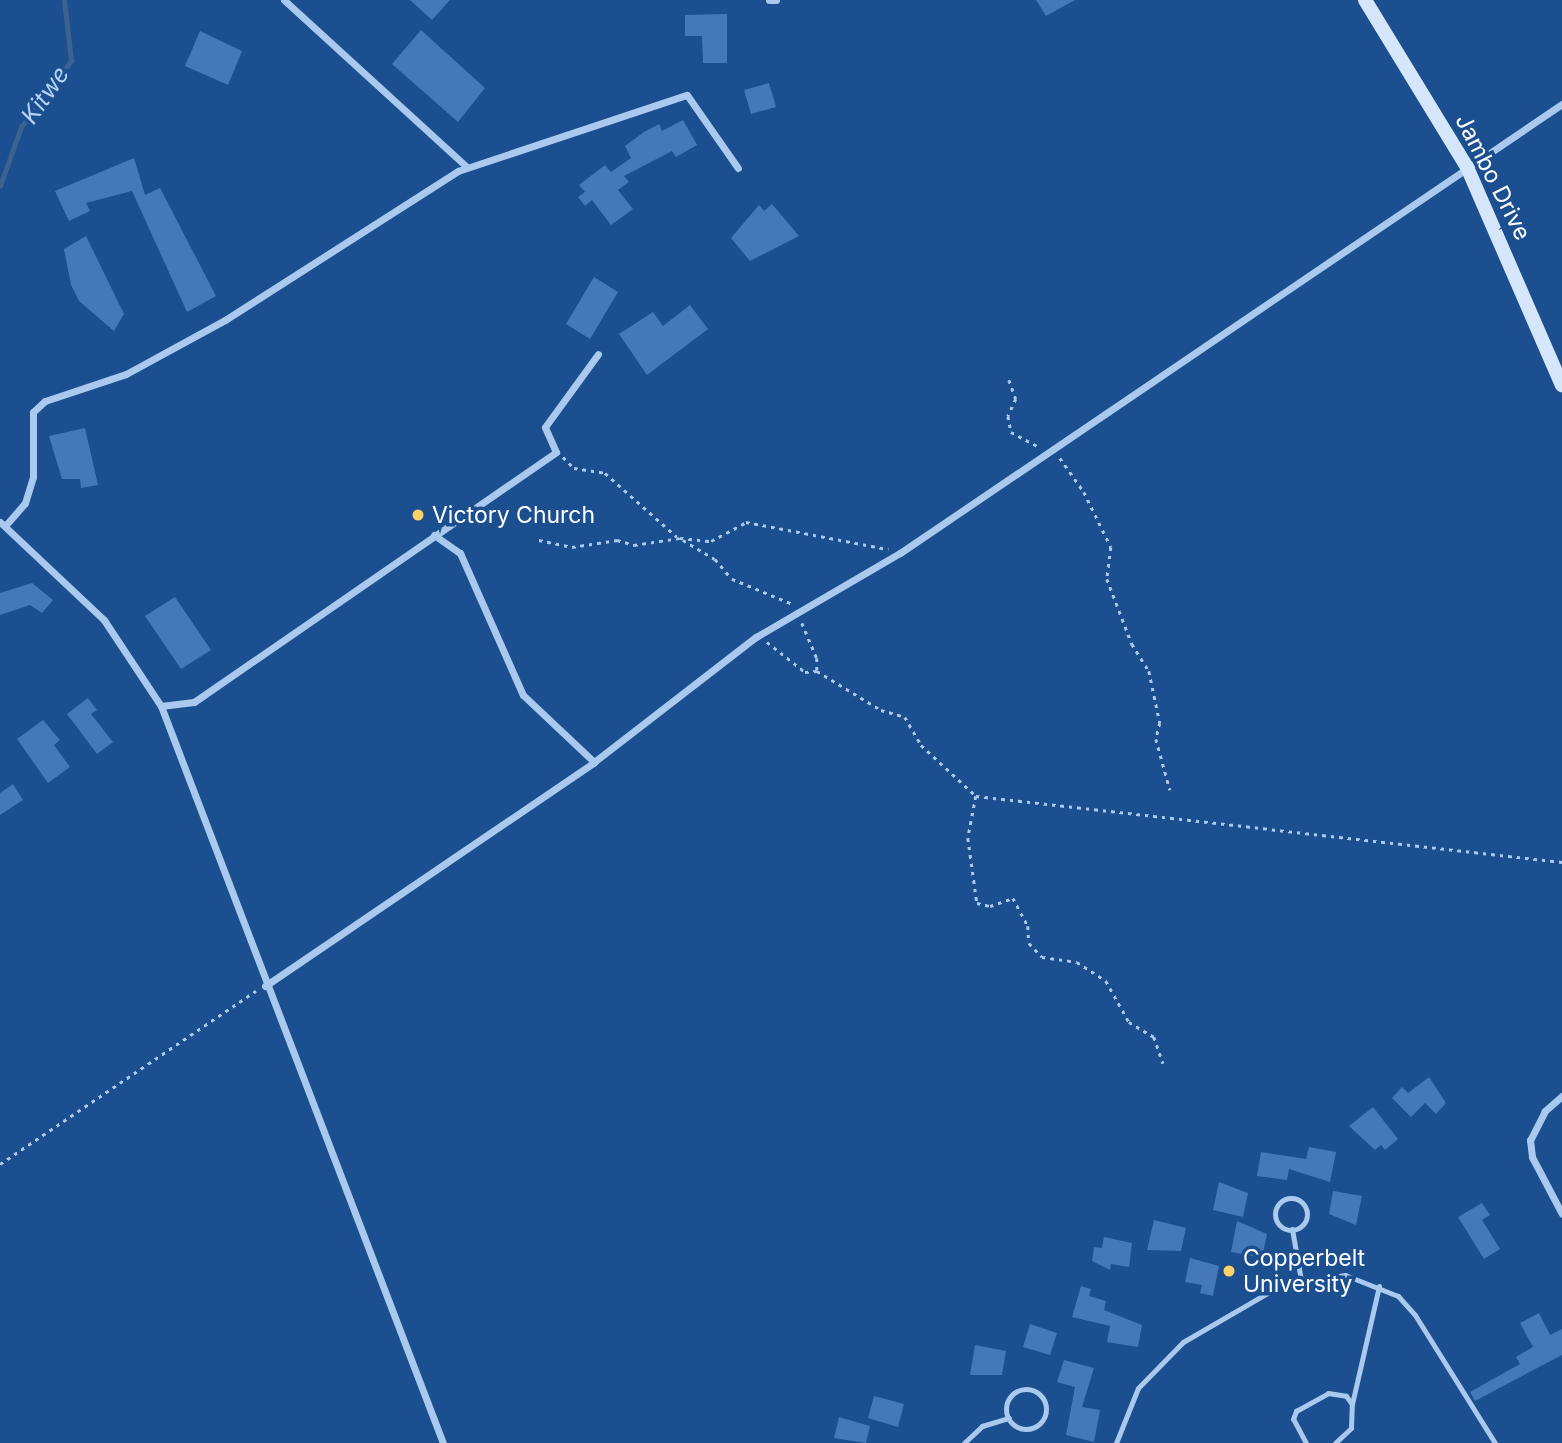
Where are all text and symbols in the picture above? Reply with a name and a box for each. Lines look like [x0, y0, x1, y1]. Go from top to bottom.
water label: Kitwe [15, 61, 75, 129]
street label: Jambo Drive [1449, 109, 1537, 245]
place label: Victory Church [432, 501, 595, 529]
marker: Victory Church [410, 507, 426, 523]
place label: Copperbelt University [1243, 1244, 1365, 1298]
marker: Copperbelt University [1221, 1263, 1237, 1279]

